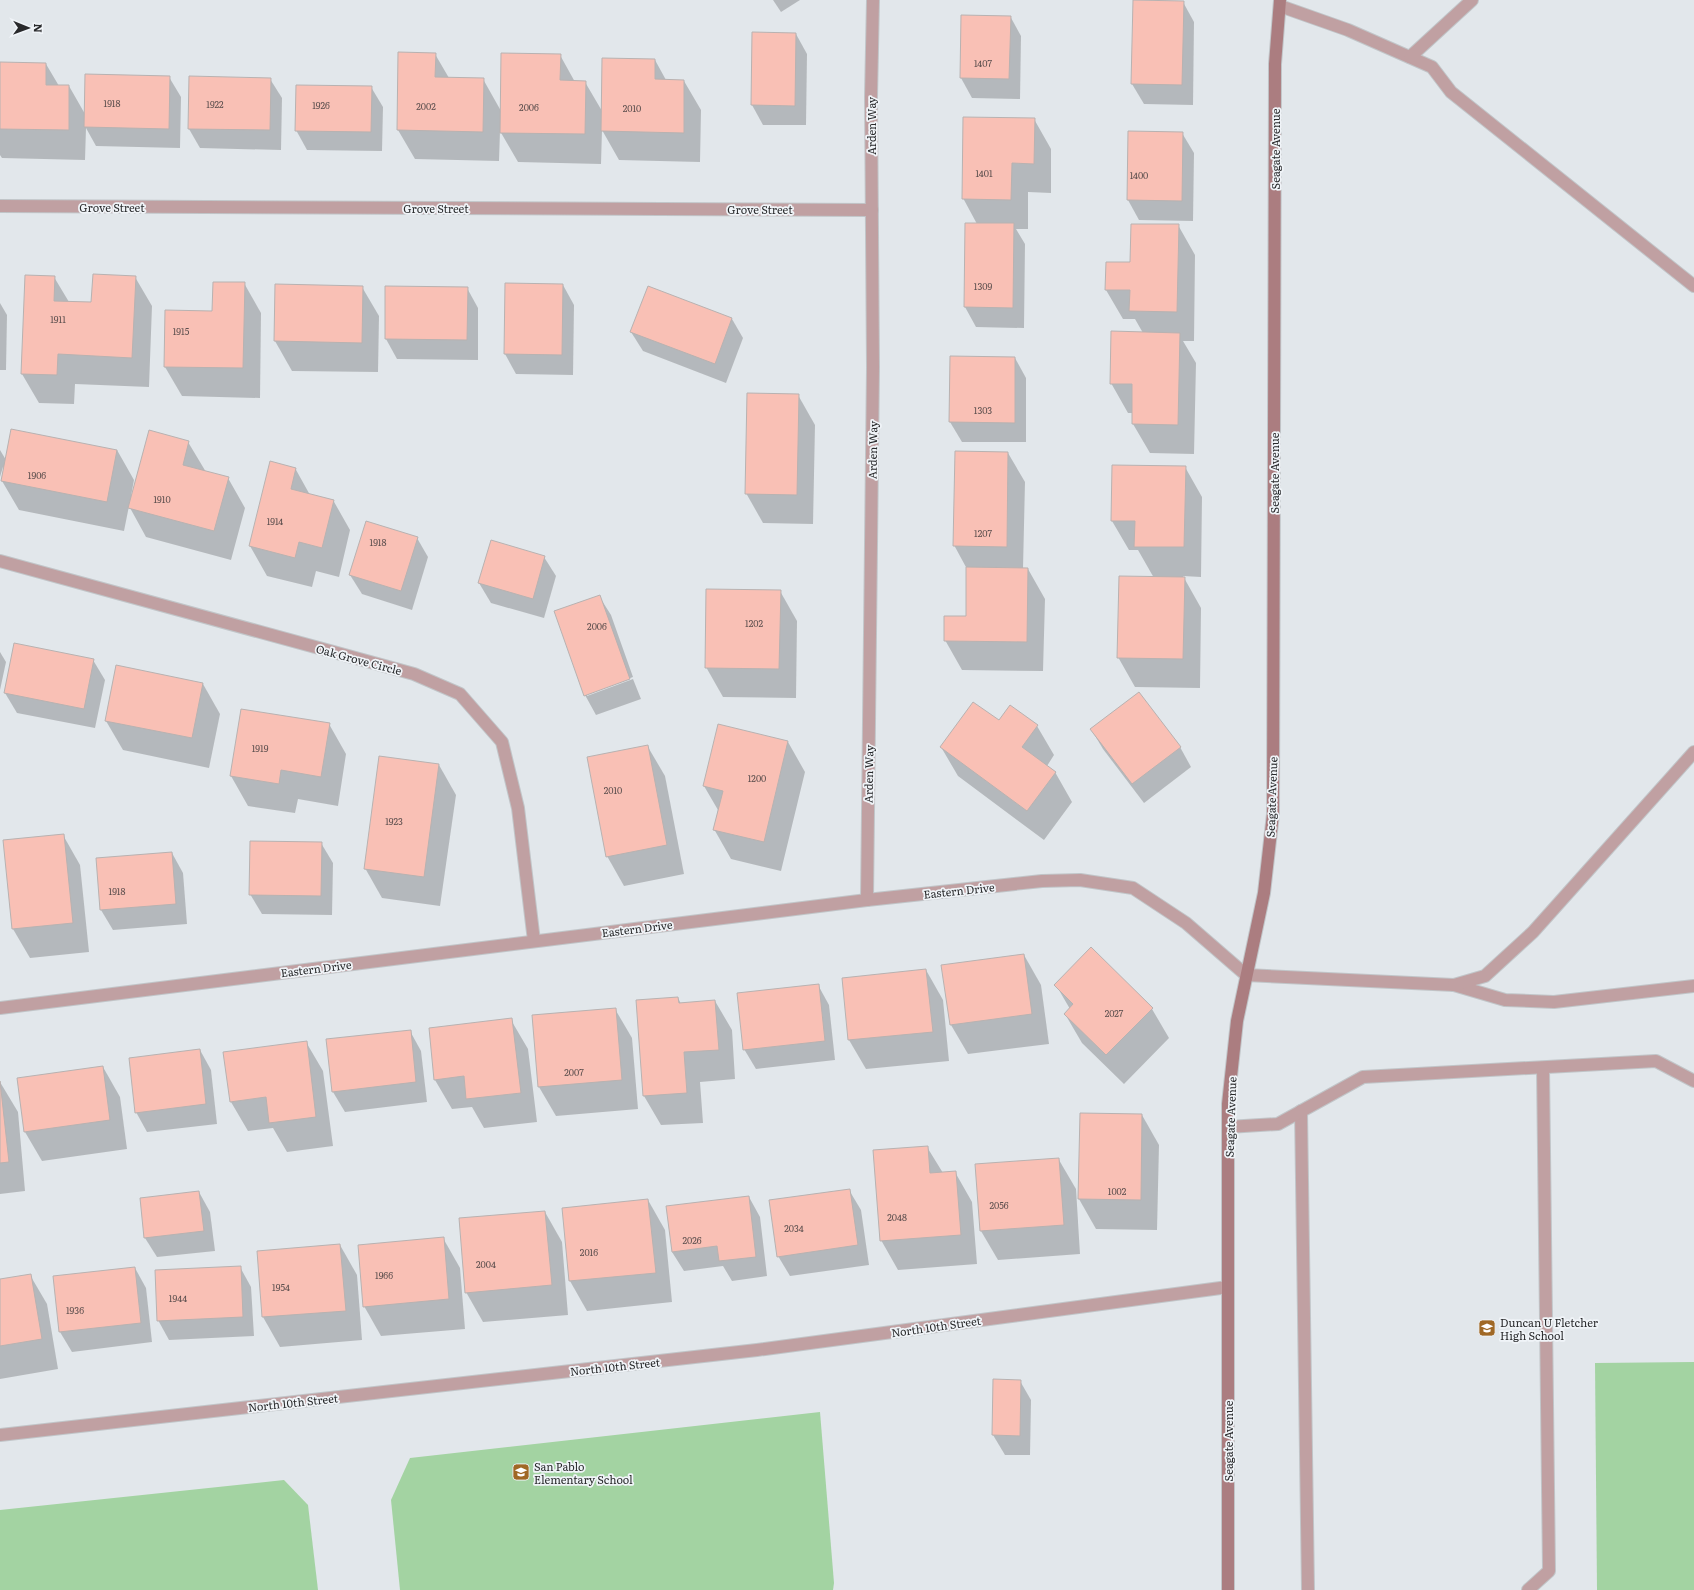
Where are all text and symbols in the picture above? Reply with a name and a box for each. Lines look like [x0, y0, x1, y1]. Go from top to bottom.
north arrow [8, 8, 48, 48]
text: N [31, 23, 47, 33]
house number: 1407 [974, 56, 992, 70]
house number: 1918 [104, 96, 121, 110]
street label: Arden Way [863, 96, 879, 155]
house number: 1922 [206, 97, 224, 111]
house number: 1926 [312, 98, 330, 112]
house number: 2002 [416, 99, 436, 113]
house number: 2006 [519, 100, 539, 114]
house number: 2010 [623, 101, 641, 115]
street label: Seagate Avenue [1267, 108, 1283, 189]
house number: 1401 [975, 166, 993, 180]
house number: 1400 [1130, 168, 1148, 182]
street label: Grove Street [79, 199, 145, 215]
street label: Grove Street [403, 200, 469, 216]
street label: Grove Street [727, 201, 793, 217]
house number: 1309 [974, 279, 993, 293]
house number: 1911 [50, 312, 66, 326]
house number: 1915 [173, 324, 190, 338]
house number: 1303 [974, 403, 992, 417]
street label: Arden Way [863, 420, 881, 479]
street label: Seagate Avenue [1266, 432, 1282, 513]
house number: 1906 [28, 468, 46, 482]
house number: 1910 [153, 492, 171, 506]
house number: 1914 [267, 514, 283, 528]
house number: 1207 [974, 526, 992, 540]
house number: 1918 [370, 535, 387, 549]
house number: 1202 [745, 616, 763, 630]
house number: 2006 [587, 619, 607, 633]
street label: Oak Grove Circle [314, 640, 404, 678]
house number: 1919 [252, 741, 269, 755]
street label: Arden Way [859, 744, 877, 803]
street label: Seagate Avenue [1262, 756, 1280, 838]
house number: 1200 [748, 771, 766, 785]
house number: 2010 [604, 783, 622, 797]
house number: 1923 [385, 814, 403, 828]
street label: Eastern Drive [923, 878, 996, 902]
house number: 1918 [109, 884, 126, 898]
street label: Eastern Drive [601, 916, 674, 940]
street label: Eastern Drive [280, 956, 353, 980]
house number: 2027 [1105, 1006, 1124, 1020]
house number: 2007 [564, 1065, 584, 1079]
street label: Seagate Avenue [1221, 1076, 1239, 1158]
house number: 1002 [1108, 1184, 1127, 1198]
house number: 2056 [989, 1198, 1009, 1212]
house number: 2048 [887, 1210, 907, 1224]
house number: 2034 [784, 1221, 804, 1235]
house number: 2026 [682, 1233, 702, 1247]
house number: 2016 [580, 1245, 598, 1259]
house number: 2004 [476, 1257, 496, 1271]
house number: 1966 [375, 1268, 393, 1282]
house number: 1954 [272, 1280, 290, 1294]
house number: 1944 [169, 1291, 187, 1305]
house number: 1936 [66, 1303, 84, 1317]
street label: North 10th Street [890, 1312, 982, 1340]
place label: Duncan U Fletcher High School [1500, 1314, 1599, 1343]
school or university icon: Duncan U Fletcher High School [1477, 1318, 1497, 1338]
street label: North 10th Street [569, 1353, 661, 1379]
street label: North 10th Street [247, 1389, 339, 1415]
street label: Seagate Avenue [1220, 1400, 1236, 1481]
place label: San Pablo Elementary School [534, 1458, 633, 1487]
school or university icon: San Pablo Elementary School [511, 1462, 531, 1482]

